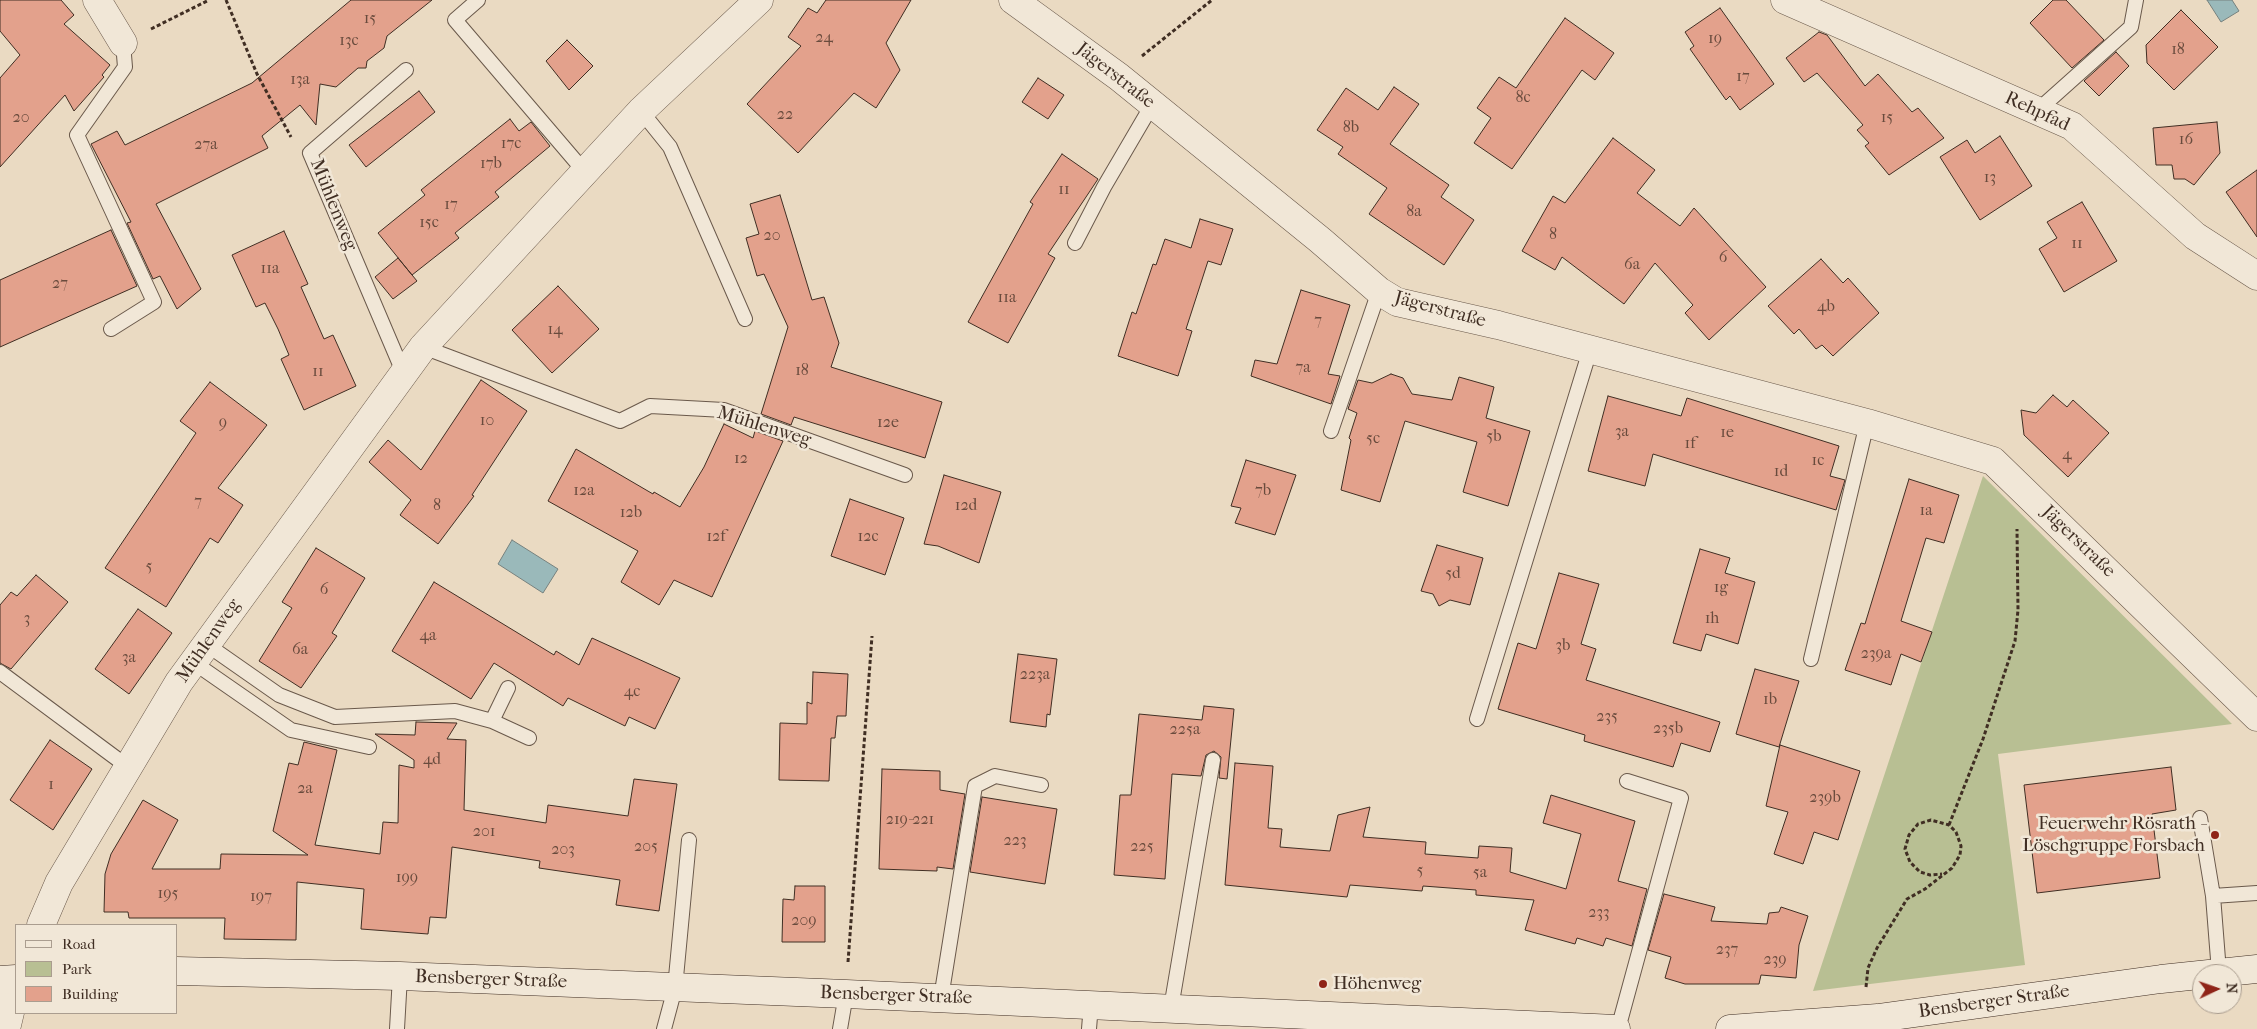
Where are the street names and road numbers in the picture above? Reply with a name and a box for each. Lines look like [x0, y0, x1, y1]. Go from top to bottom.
street label: Jägerstraße [1071, 38, 1159, 114]
street label: Rehpfad [2001, 87, 2073, 137]
street label: Mühlenweg [304, 156, 362, 254]
street label: Jägerstraße [1392, 287, 1488, 333]
street label: Mühlenweg [714, 402, 814, 452]
street label: Jägerstraße [2036, 501, 2120, 583]
street label: Mühlenweg [172, 595, 246, 687]
street label: Bensberger Straße [415, 966, 567, 994]
street label: Bensberger Straße [1917, 980, 2071, 1024]
street label: Bensberger Straße [820, 982, 972, 1010]

